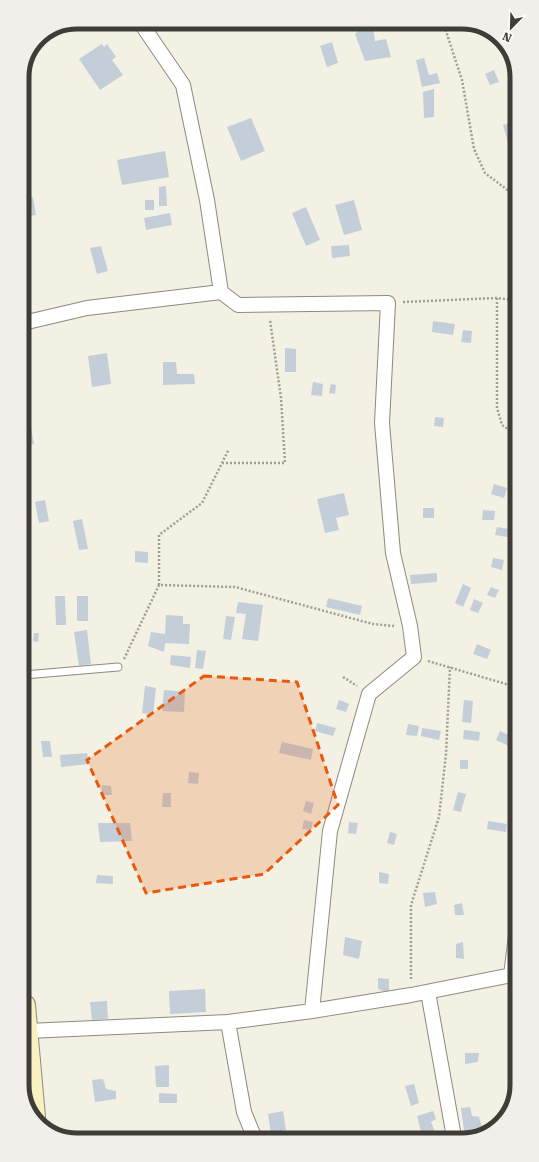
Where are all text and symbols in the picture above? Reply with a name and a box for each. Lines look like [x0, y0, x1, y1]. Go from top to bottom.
north arrow [491, 8, 531, 48]
text: N [500, 29, 514, 44]

